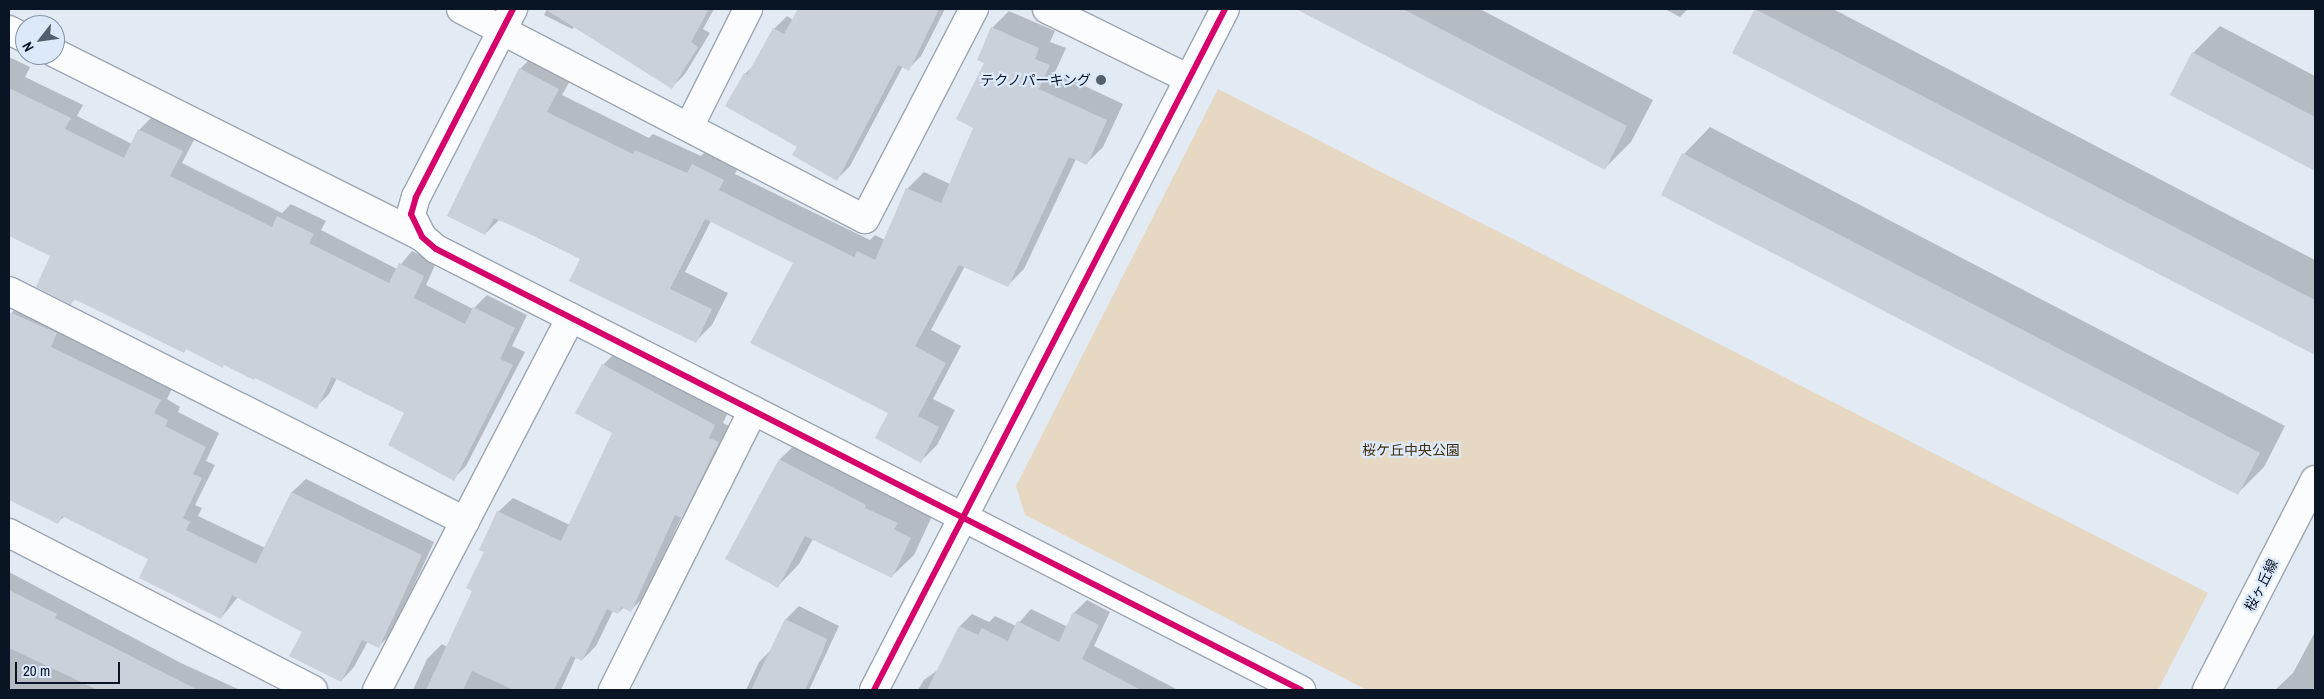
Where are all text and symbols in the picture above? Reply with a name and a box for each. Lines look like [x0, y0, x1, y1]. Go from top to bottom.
north arrow [15, 15, 65, 65]
text: N [18, 39, 38, 55]
place label: テクノパーキング [979, 72, 1091, 88]
marker: テクノパーキング [1095, 74, 1107, 86]
park label: 桜ケ丘中央公園 [1362, 442, 1460, 458]
street label: 桜ヶ丘線 [2241, 556, 2281, 614]
scale bar [18, 652, 122, 684]
text: 20 m [23, 660, 50, 681]

